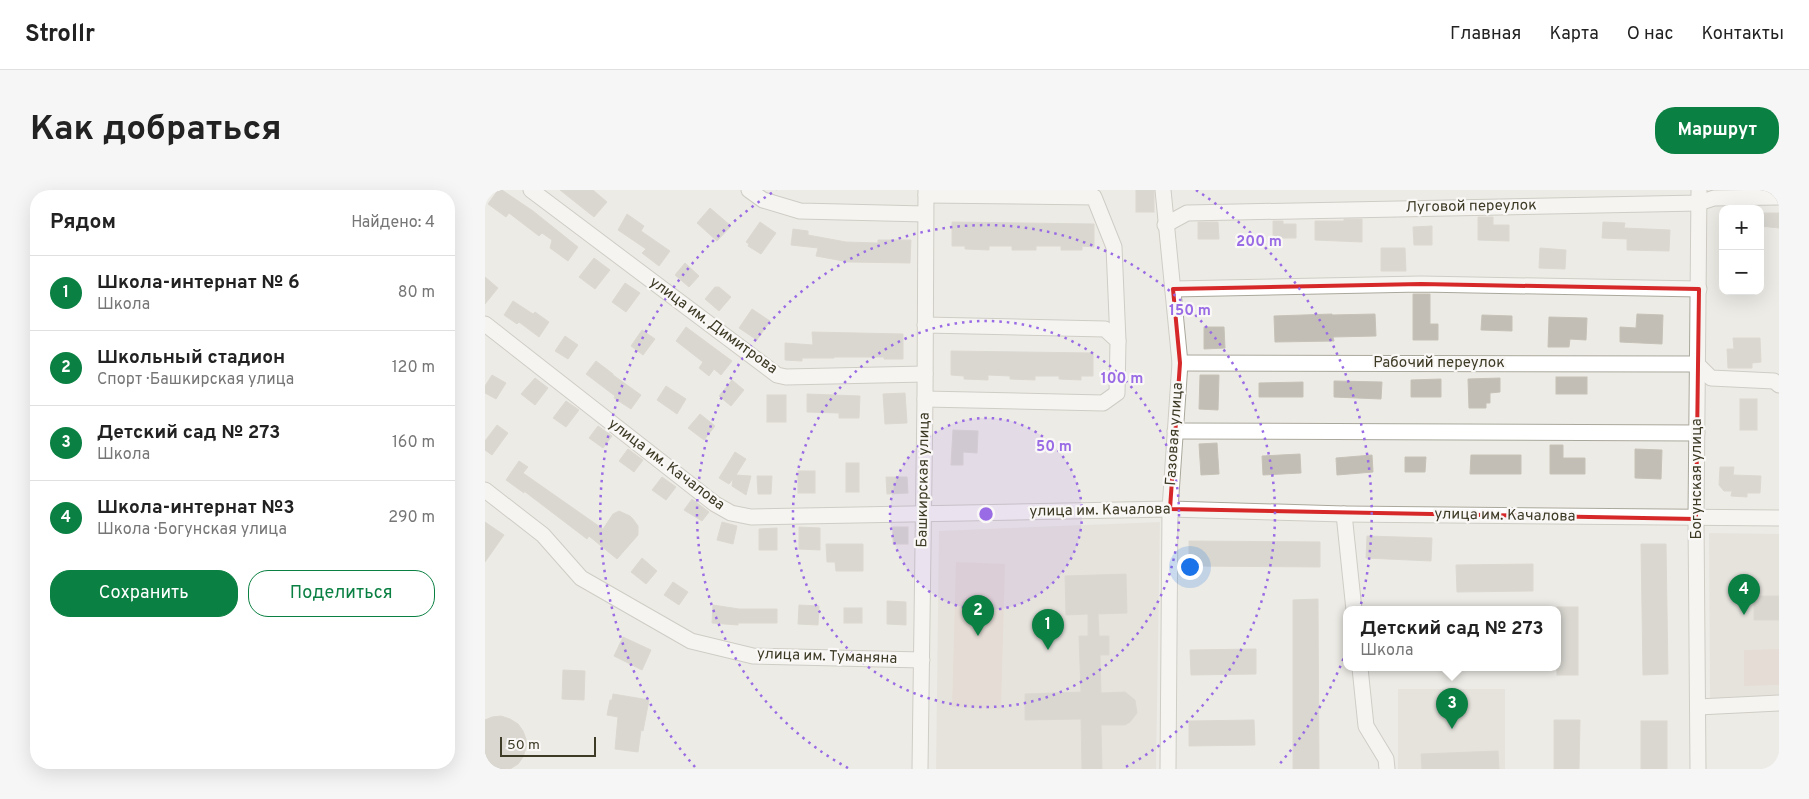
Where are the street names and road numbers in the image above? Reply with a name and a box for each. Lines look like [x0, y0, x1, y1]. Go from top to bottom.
street label: Луговой переулок [1405, 196, 1537, 218]
street label: улица им. Димитрова [645, 273, 781, 379]
street label: Рабочий переулок [1373, 354, 1505, 373]
street label: Газовая улица [1162, 382, 1188, 486]
street label: Башкирская улица [913, 412, 935, 548]
street label: улица им. Качалова [604, 415, 728, 515]
street label: Богунская улица [1688, 418, 1707, 540]
street label: улица им. Качалова [1029, 500, 1171, 522]
street label: улица им. Качалова [1434, 505, 1576, 527]
street label: улица им. Туманяна [756, 645, 898, 669]

